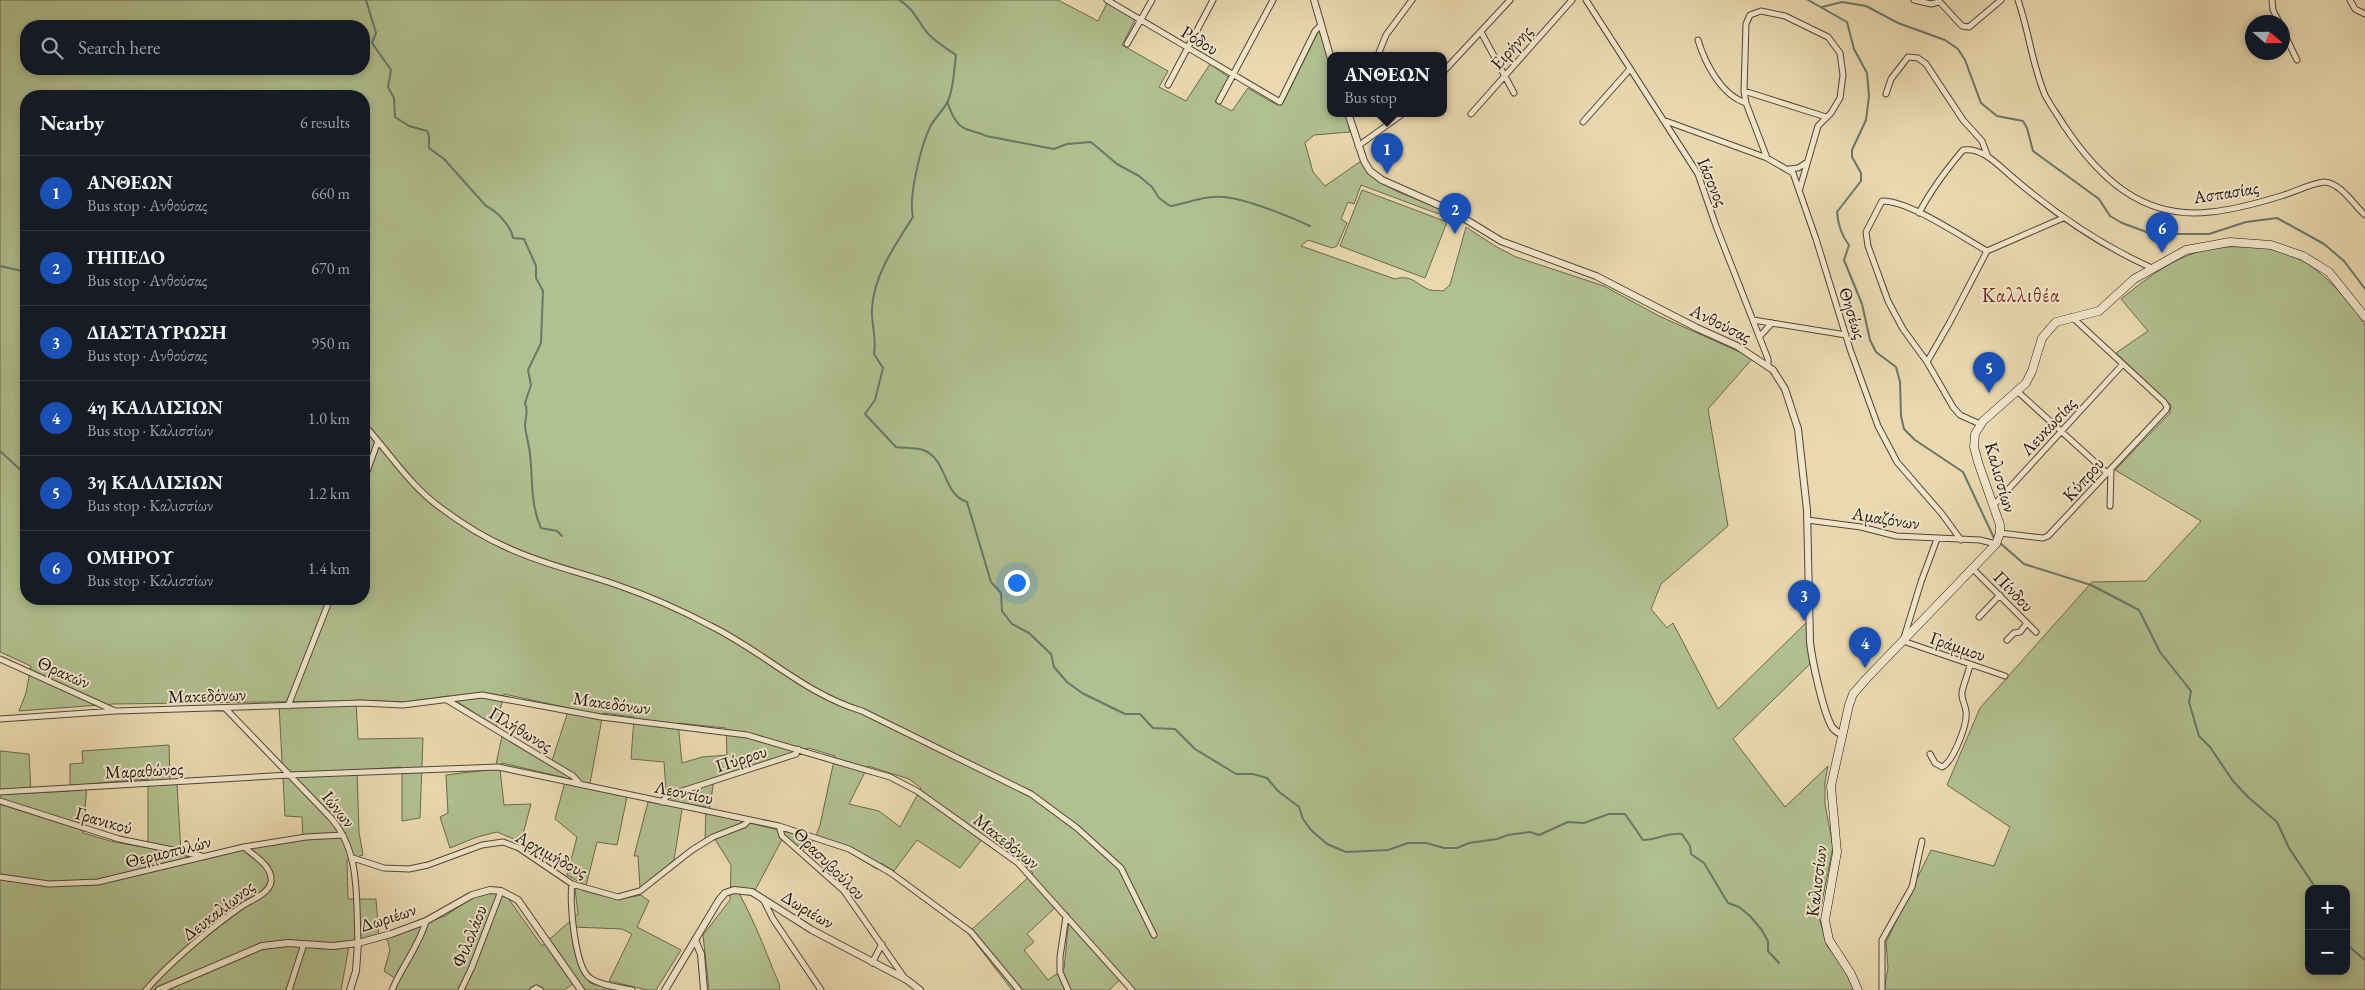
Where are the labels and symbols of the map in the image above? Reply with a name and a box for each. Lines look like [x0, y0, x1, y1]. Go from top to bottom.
north arrow [2245, 15, 2290, 60]
street label: Ρόδου [1177, 20, 1223, 60]
street label: Ειρήνης [1485, 20, 1537, 74]
pin: 1 [1371, 133, 1403, 174]
street label: Ιάσονος [1692, 154, 1734, 210]
street label: Ασπασίας [2191, 175, 2260, 209]
pin: 2 [1439, 193, 1471, 234]
pin: 6 [2146, 212, 2178, 253]
district label: Καλλιθέα [1982, 282, 2060, 308]
street label: Θησέως [1834, 284, 1872, 342]
street label: Ανθούσας [1686, 298, 1755, 348]
pin: 5 [1973, 352, 2005, 393]
street label: Λευκωσίας [2014, 392, 2081, 461]
street label: Καλισσίων [1980, 439, 2022, 515]
street label: Κύπρου [2057, 452, 2109, 506]
street label: Αμαζόνων [1850, 501, 1921, 535]
street label: Πίνδου [1989, 565, 2039, 617]
your location [1004, 570, 1030, 596]
pin: 3 [1788, 580, 1820, 621]
street label: Γράμμου [1927, 626, 1989, 666]
pin: 4 [1849, 627, 1881, 668]
street label: Θρακών [34, 650, 94, 694]
street label: Μακεδόνων [168, 682, 246, 708]
street label: Μακεδόνων [572, 686, 652, 720]
street label: Πλήθωνος [485, 701, 557, 757]
street label: Πύρρου [712, 739, 770, 777]
street label: Μαραθώνος [104, 756, 184, 784]
street label: Λεοντίου [651, 774, 716, 809]
street label: Ιώνων [317, 786, 361, 832]
street label: Γρανικού [73, 801, 135, 839]
street label: Μακεδόνων [969, 808, 1045, 874]
street label: Θρασυβούλου [789, 822, 871, 904]
street label: Αρχιμήδους [511, 824, 592, 883]
street label: Θερμοπυλών [123, 829, 213, 873]
street label: Καλισσίων [1800, 844, 1832, 918]
street label: Δευκαλίωνος [177, 874, 259, 946]
street label: Δωριέων [777, 884, 839, 934]
street label: Δωριέων [357, 897, 419, 937]
street label: Φιλολάου [446, 902, 492, 970]

